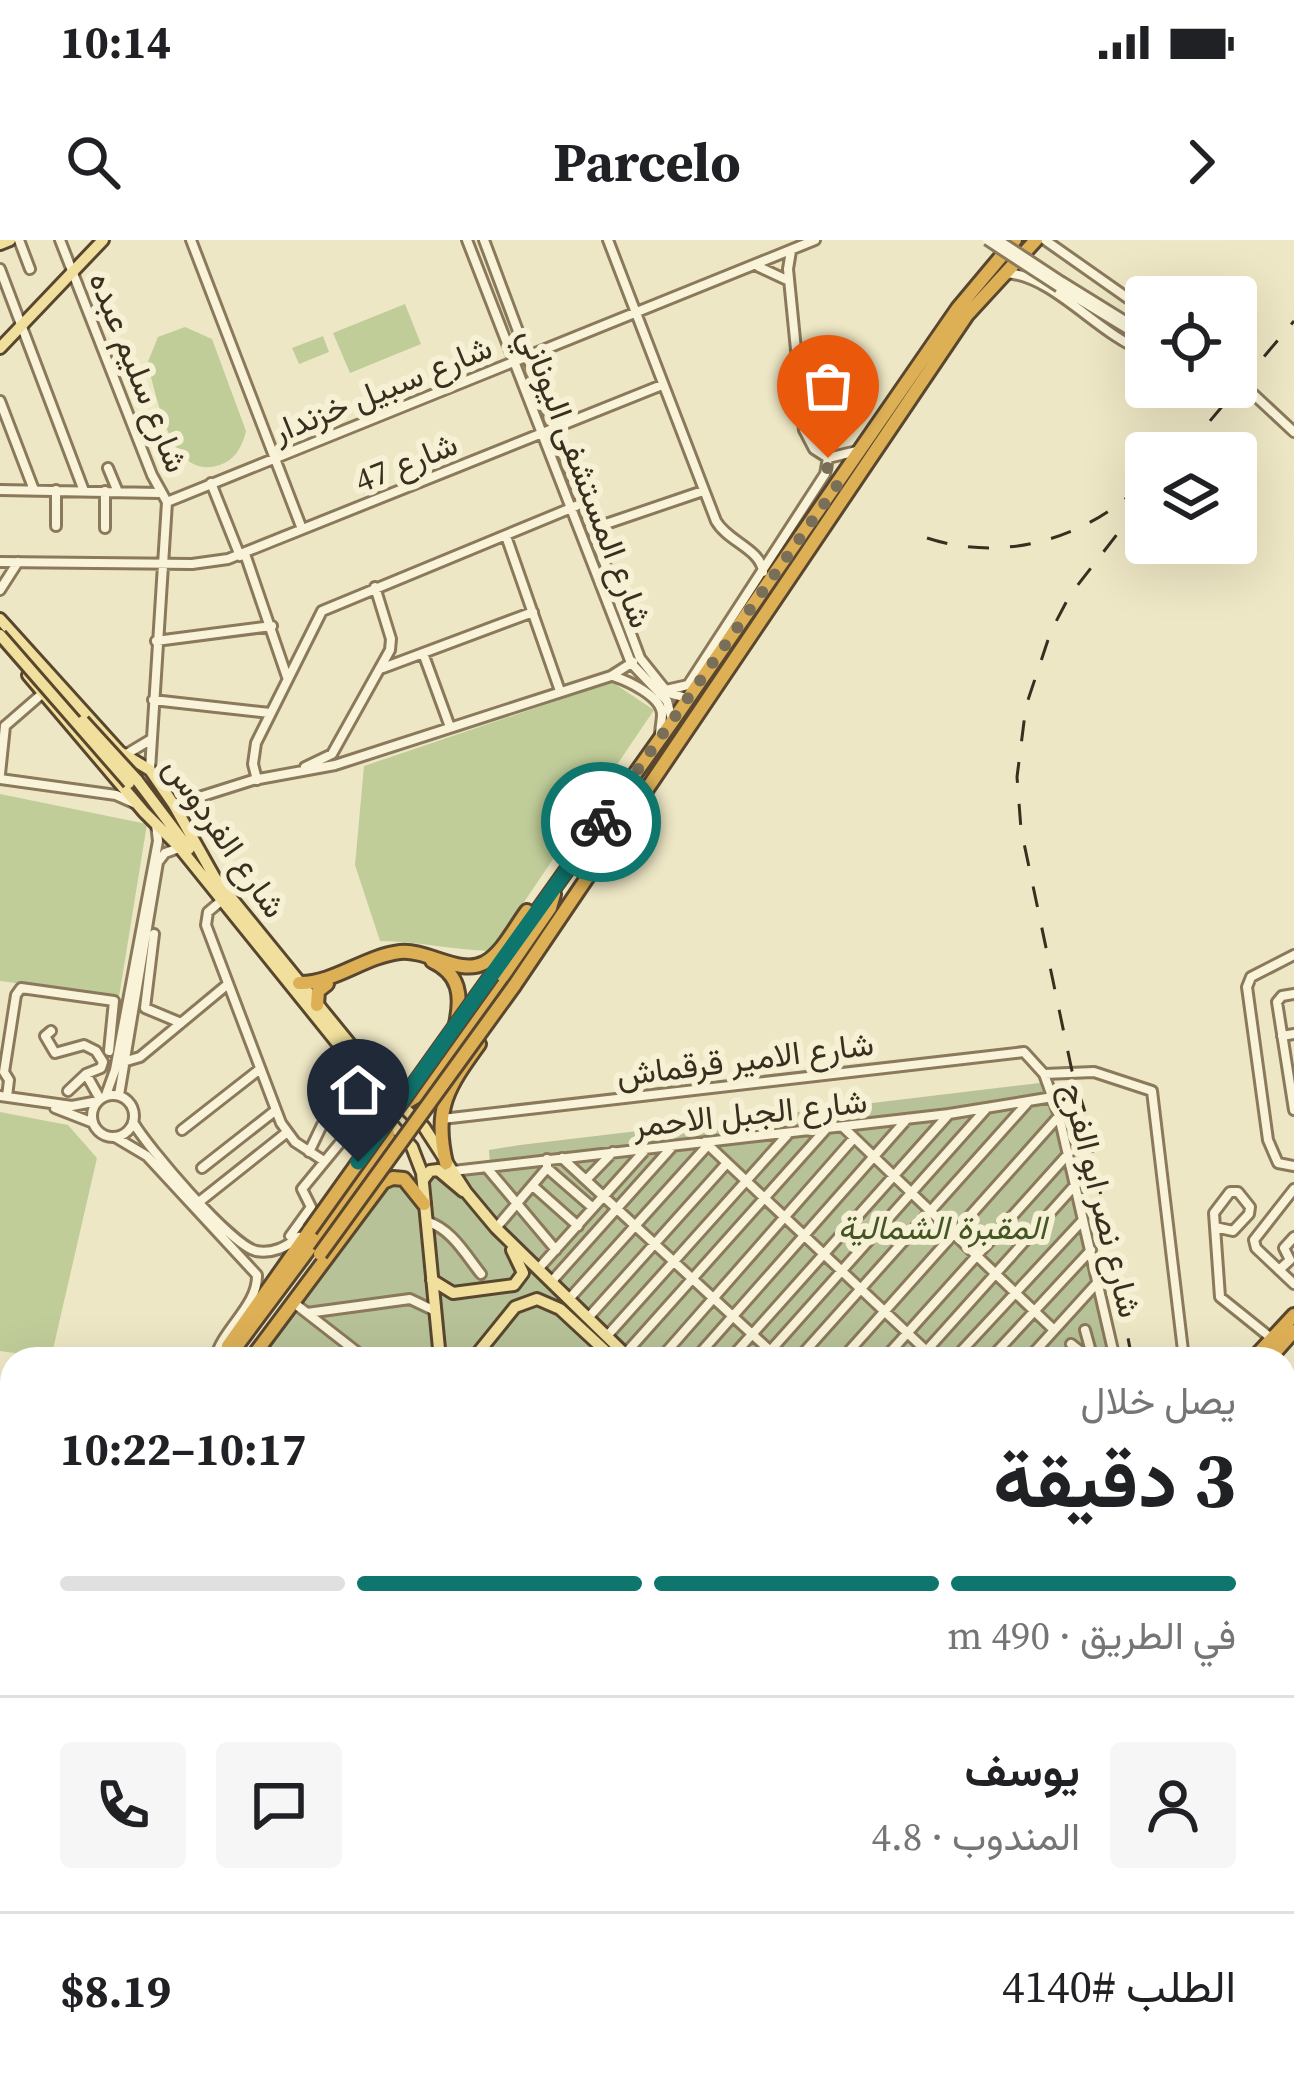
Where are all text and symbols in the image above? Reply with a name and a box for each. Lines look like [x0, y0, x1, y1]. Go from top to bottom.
text: 10:14 [60, 11, 171, 73]
text: Parcelo [553, 125, 741, 199]
icon: search [60, 129, 126, 195]
icon: forward [1168, 129, 1234, 195]
street label: شارع سليم عبده [78, 265, 200, 479]
map controls [1125, 276, 1257, 564]
button: locate [1125, 276, 1257, 408]
street label: شارع المستشفى اليوناني [504, 322, 664, 636]
street label: شارع سبيل خزندار [265, 325, 498, 454]
pin [777, 335, 879, 458]
icon: bag [795, 353, 861, 419]
street label: شارع 47 [348, 421, 464, 503]
button: layers [1125, 432, 1257, 564]
street label: شارع الفردوس [153, 747, 297, 927]
courier [541, 762, 661, 882]
icon: bike [568, 789, 634, 855]
street label: شارع الامير قرقماش [614, 1021, 876, 1097]
pin [307, 1039, 409, 1162]
icon: home [325, 1057, 391, 1123]
street label: شارع الجبل الاحمر [630, 1078, 869, 1148]
street label: شارع نصر ابو الفرج [1051, 1078, 1153, 1322]
park label: المقبرة الشمالية [838, 1205, 1050, 1250]
text: يصل خلال [1081, 1374, 1236, 1427]
text: 10:17–10:22 [60, 1418, 306, 1480]
text: 3 دقيقة [993, 1426, 1236, 1533]
text: في الطريق · 490 m [947, 1609, 1236, 1662]
text: يوسف [965, 1739, 1080, 1801]
button: phone [60, 1742, 186, 1868]
button: chat [216, 1742, 342, 1868]
button: person [1110, 1742, 1236, 1868]
text: المندوب · 4.8 [871, 1810, 1080, 1863]
text: الطلب #4140 [1002, 1955, 1236, 2017]
text: $8.19 [60, 1960, 171, 2022]

